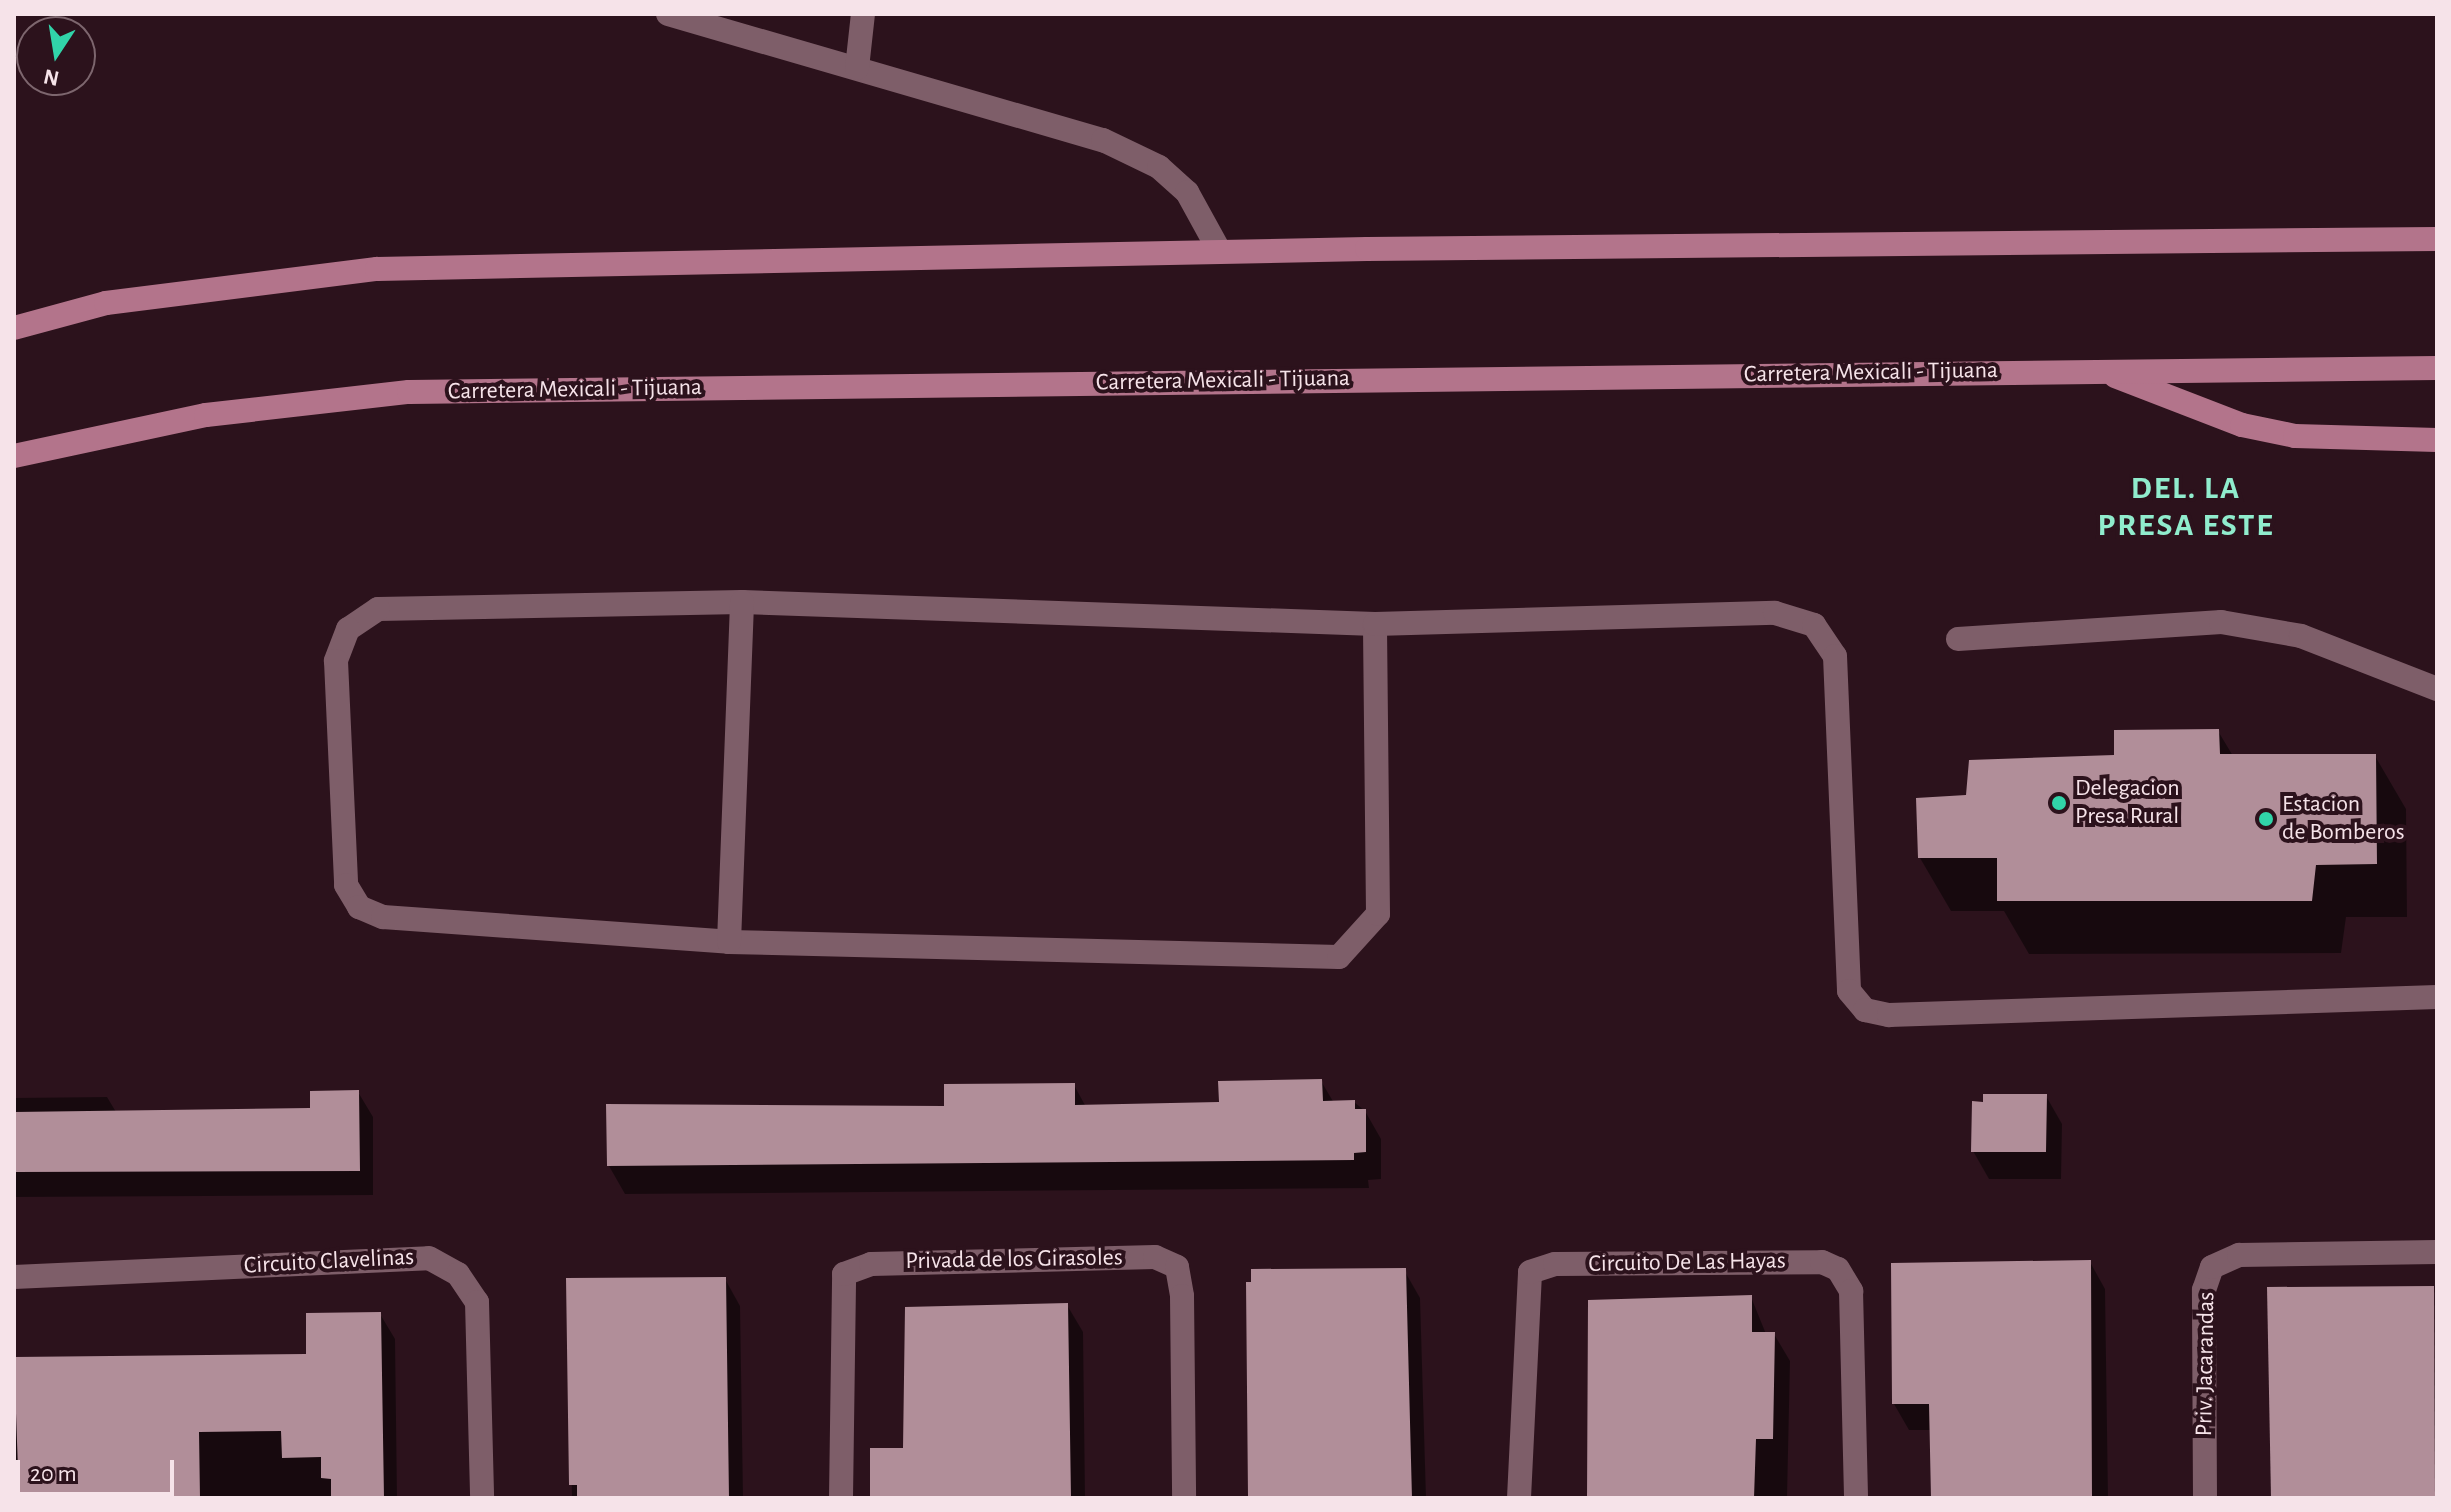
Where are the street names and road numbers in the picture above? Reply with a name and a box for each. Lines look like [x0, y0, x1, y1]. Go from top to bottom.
street label: Carretera Mexicali - Tijuana [1744, 356, 1998, 390]
street label: Carretera Mexicali - Tijuana [1096, 364, 1350, 398]
street label: Carretera Mexicali - Tijuana [448, 373, 702, 407]
street label: Circuito Clavelinas [243, 1243, 415, 1281]
street label: Privada de los Girasoles [905, 1244, 1123, 1276]
street label: Circuito De Las Hayas [1588, 1247, 1786, 1279]
street label: Priv. Jacarandas [2190, 1291, 2222, 1437]

